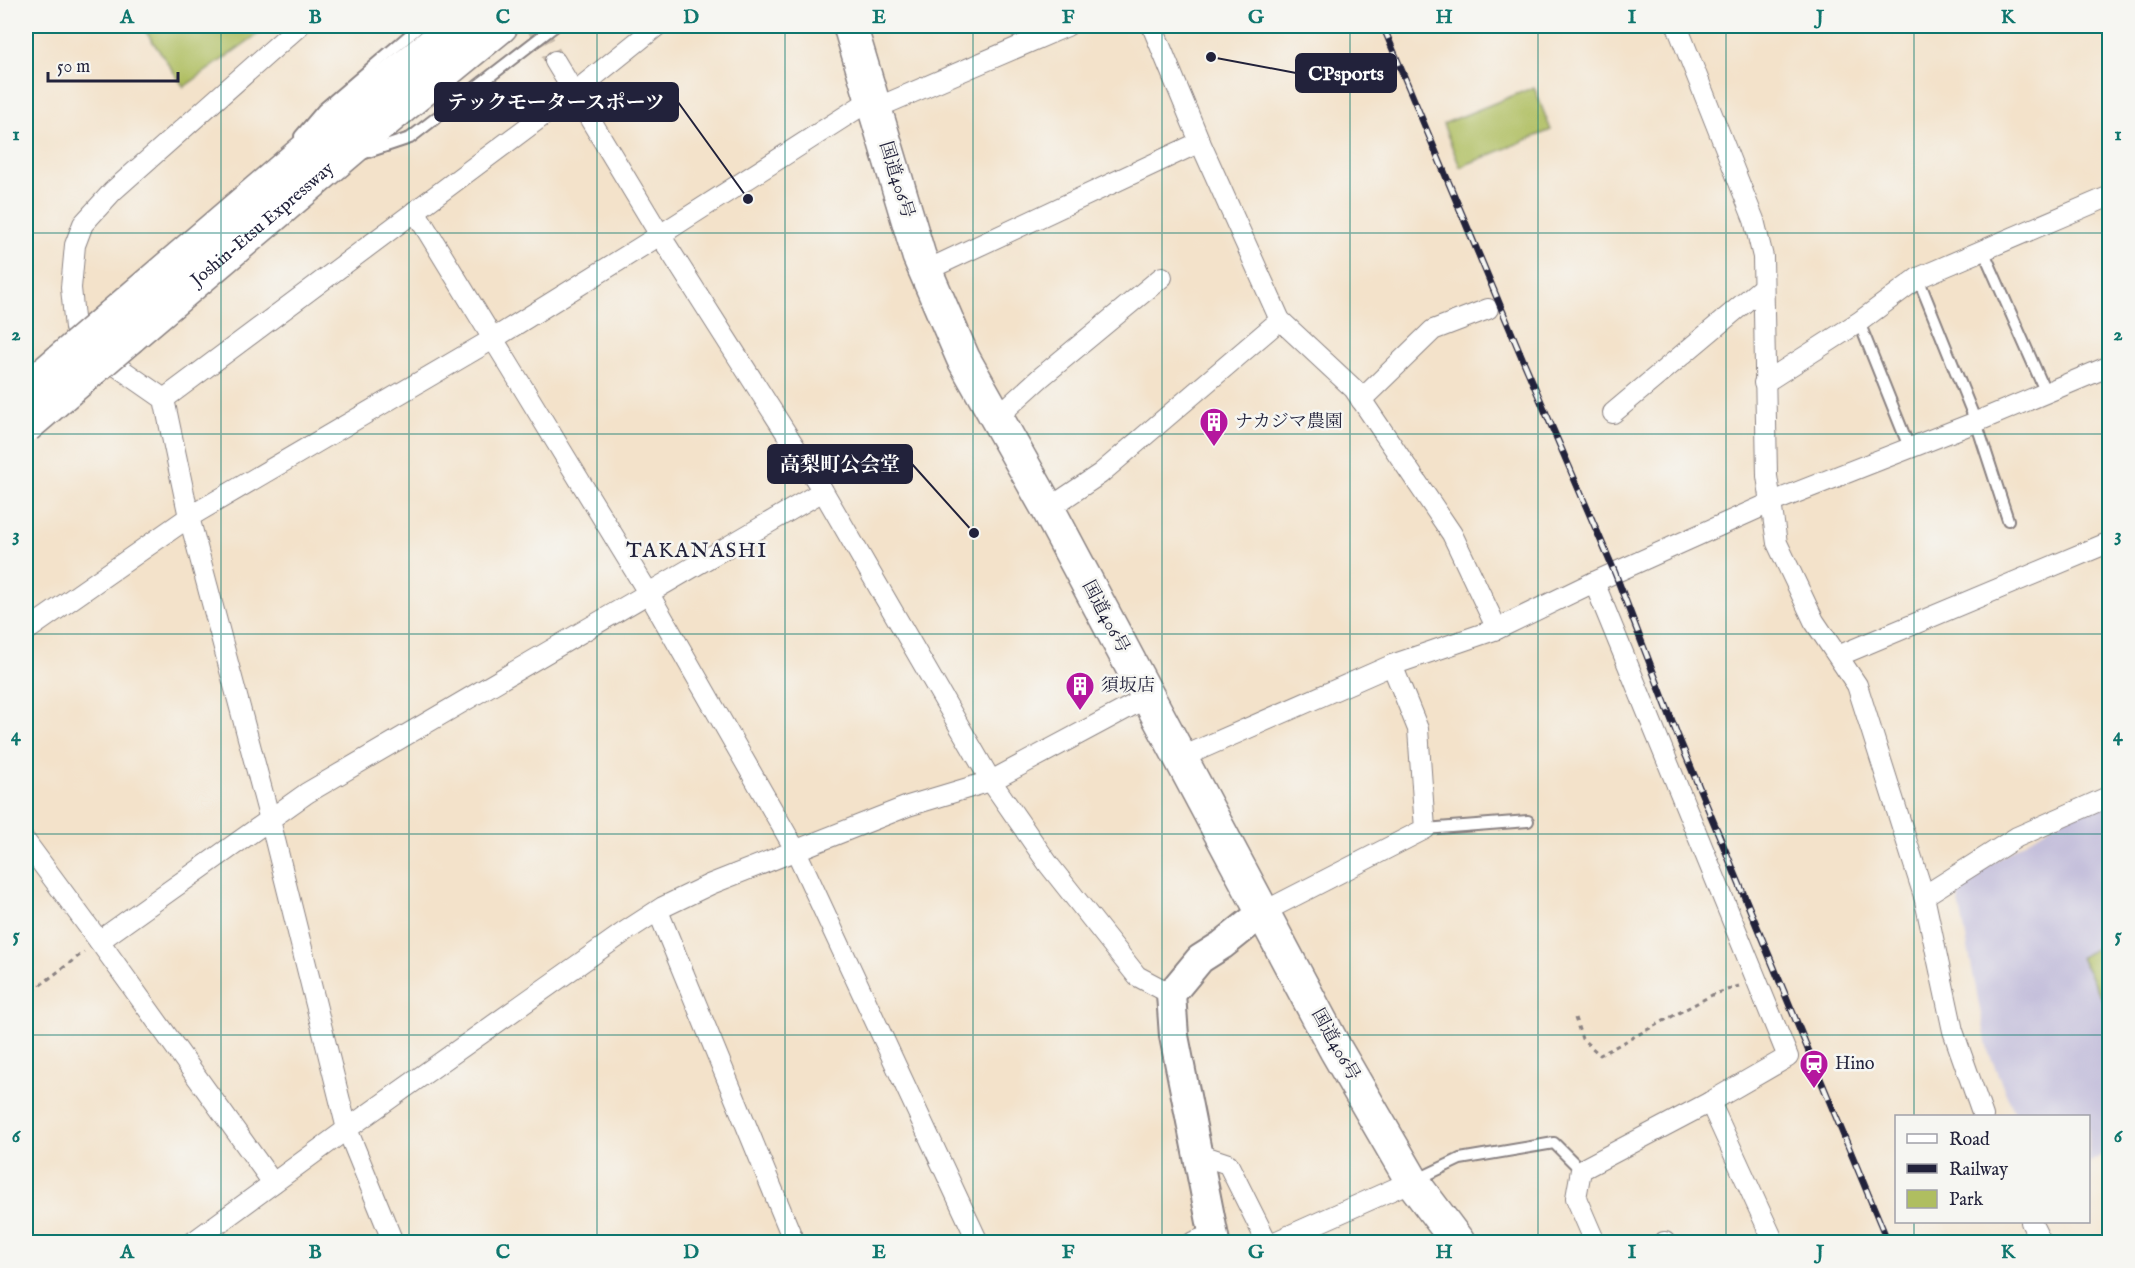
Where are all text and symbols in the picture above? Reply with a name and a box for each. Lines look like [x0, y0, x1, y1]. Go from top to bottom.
text: A [119, 5, 135, 30]
text: B [308, 5, 322, 30]
text: C [496, 5, 510, 30]
text: D [683, 5, 699, 30]
text: E [872, 5, 886, 30]
text: F [1062, 5, 1075, 30]
text: G [1248, 5, 1265, 30]
text: H [1435, 5, 1453, 30]
text: I [1628, 5, 1637, 30]
text: J [1813, 5, 1825, 30]
text: K [2001, 5, 2017, 30]
scale bar [48, 45, 178, 83]
callout: CPsports [1296, 54, 1396, 92]
text: 50 m [57, 56, 90, 79]
text: CPsports [1308, 62, 1384, 87]
callout: テックモータースポーツ [435, 83, 678, 121]
text: テックモータースポーツ [447, 91, 665, 116]
text: 1 [12, 122, 20, 147]
text: 1 [2114, 122, 2122, 147]
street label: 国道406号 [873, 139, 919, 221]
street label: Joshin-Etsu Expressway [185, 157, 339, 293]
text: 2 [11, 322, 21, 347]
text: 2 [2113, 322, 2123, 347]
building icon: ナカジマ農園 [1198, 406, 1230, 448]
place label: ナカジマ農園 [1235, 411, 1343, 434]
callout: 高梨町公会堂 [768, 445, 912, 483]
text: 高梨町公会堂 [780, 453, 900, 478]
text: 3 [12, 523, 20, 548]
text: 3 [2114, 523, 2122, 548]
district label: TAKANASHI [626, 538, 768, 565]
street label: 国道406号 [1076, 577, 1134, 657]
building icon: 須坂店 [1064, 670, 1096, 712]
place label: 須坂店 [1101, 675, 1155, 698]
text: 4 [11, 723, 22, 748]
text: 4 [2113, 723, 2124, 748]
text: 5 [12, 923, 20, 948]
text: 5 [2114, 923, 2122, 948]
street label: 国道406号 [1306, 1005, 1364, 1085]
station icon: Hino [1798, 1048, 1830, 1090]
place label: Hino [1835, 1053, 1875, 1076]
legend [1895, 1115, 2090, 1223]
text: 6 [12, 1124, 22, 1149]
text: 6 [2114, 1124, 2124, 1149]
text: Road [1949, 1129, 1990, 1152]
text: Railway [1949, 1159, 2008, 1182]
text: Park [1949, 1189, 1984, 1212]
text: A [119, 1240, 135, 1265]
text: B [308, 1240, 322, 1265]
text: C [496, 1240, 510, 1265]
text: D [683, 1240, 699, 1265]
text: E [872, 1240, 886, 1265]
text: F [1062, 1240, 1075, 1265]
text: G [1248, 1240, 1265, 1265]
text: H [1435, 1240, 1453, 1265]
text: I [1628, 1240, 1637, 1265]
text: J [1813, 1240, 1825, 1265]
text: K [2001, 1240, 2017, 1265]

